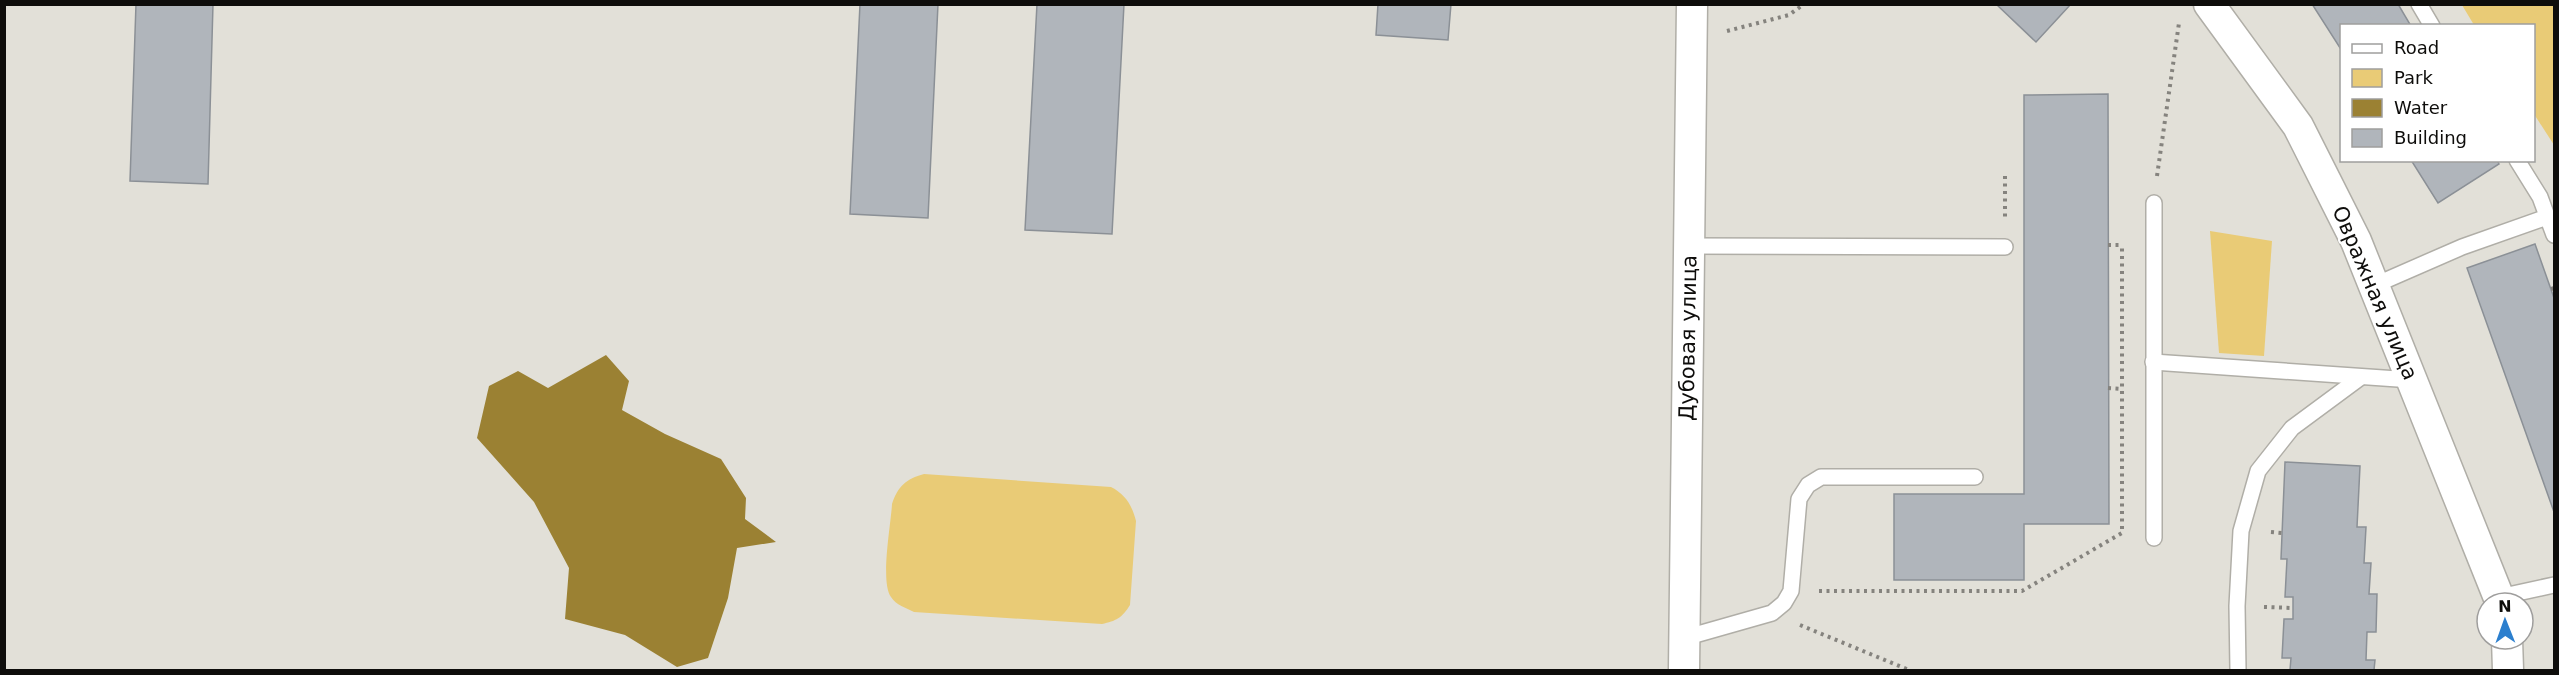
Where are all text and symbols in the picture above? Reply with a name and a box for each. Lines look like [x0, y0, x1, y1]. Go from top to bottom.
legend [2340, 24, 2535, 162]
text: Road [2394, 37, 2439, 58]
text: Park [2394, 67, 2433, 88]
text: Water [2394, 97, 2448, 118]
text: Building [2394, 127, 2467, 148]
street label: Овражная улица [2327, 202, 2423, 384]
street label: Дубовая улица [1675, 255, 1701, 421]
north arrow [2475, 591, 2535, 651]
text: N [2498, 597, 2512, 616]

